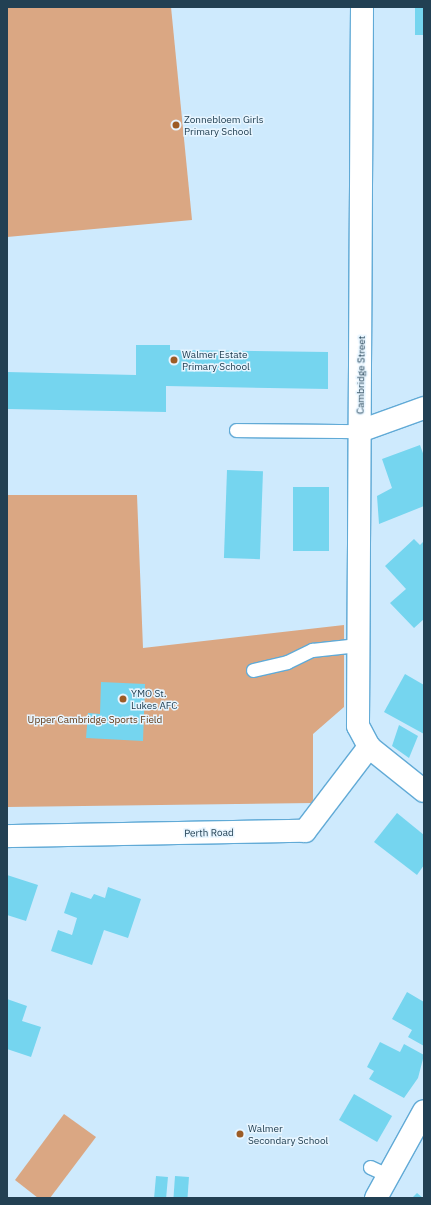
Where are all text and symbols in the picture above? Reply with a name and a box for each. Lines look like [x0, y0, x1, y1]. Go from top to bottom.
place label: Zonnebloem Girls Primary School [184, 113, 264, 136]
marker: Zonnebloem Girls Primary School [171, 120, 181, 130]
street label: Cambridge Street [354, 336, 368, 414]
place label: Walmer Estate Primary School [182, 348, 250, 372]
marker: Walmer Estate Primary School [169, 355, 179, 365]
place label: YMO St. Lukes AFC [131, 687, 177, 710]
marker: YMO St. Lukes AFC [118, 694, 128, 704]
park label: Upper Cambridge Sports Field [28, 714, 162, 726]
street label: Perth Road [184, 827, 234, 839]
place label: Walmer Secondary School [248, 1122, 328, 1146]
marker: Walmer Secondary School [235, 1129, 245, 1139]

